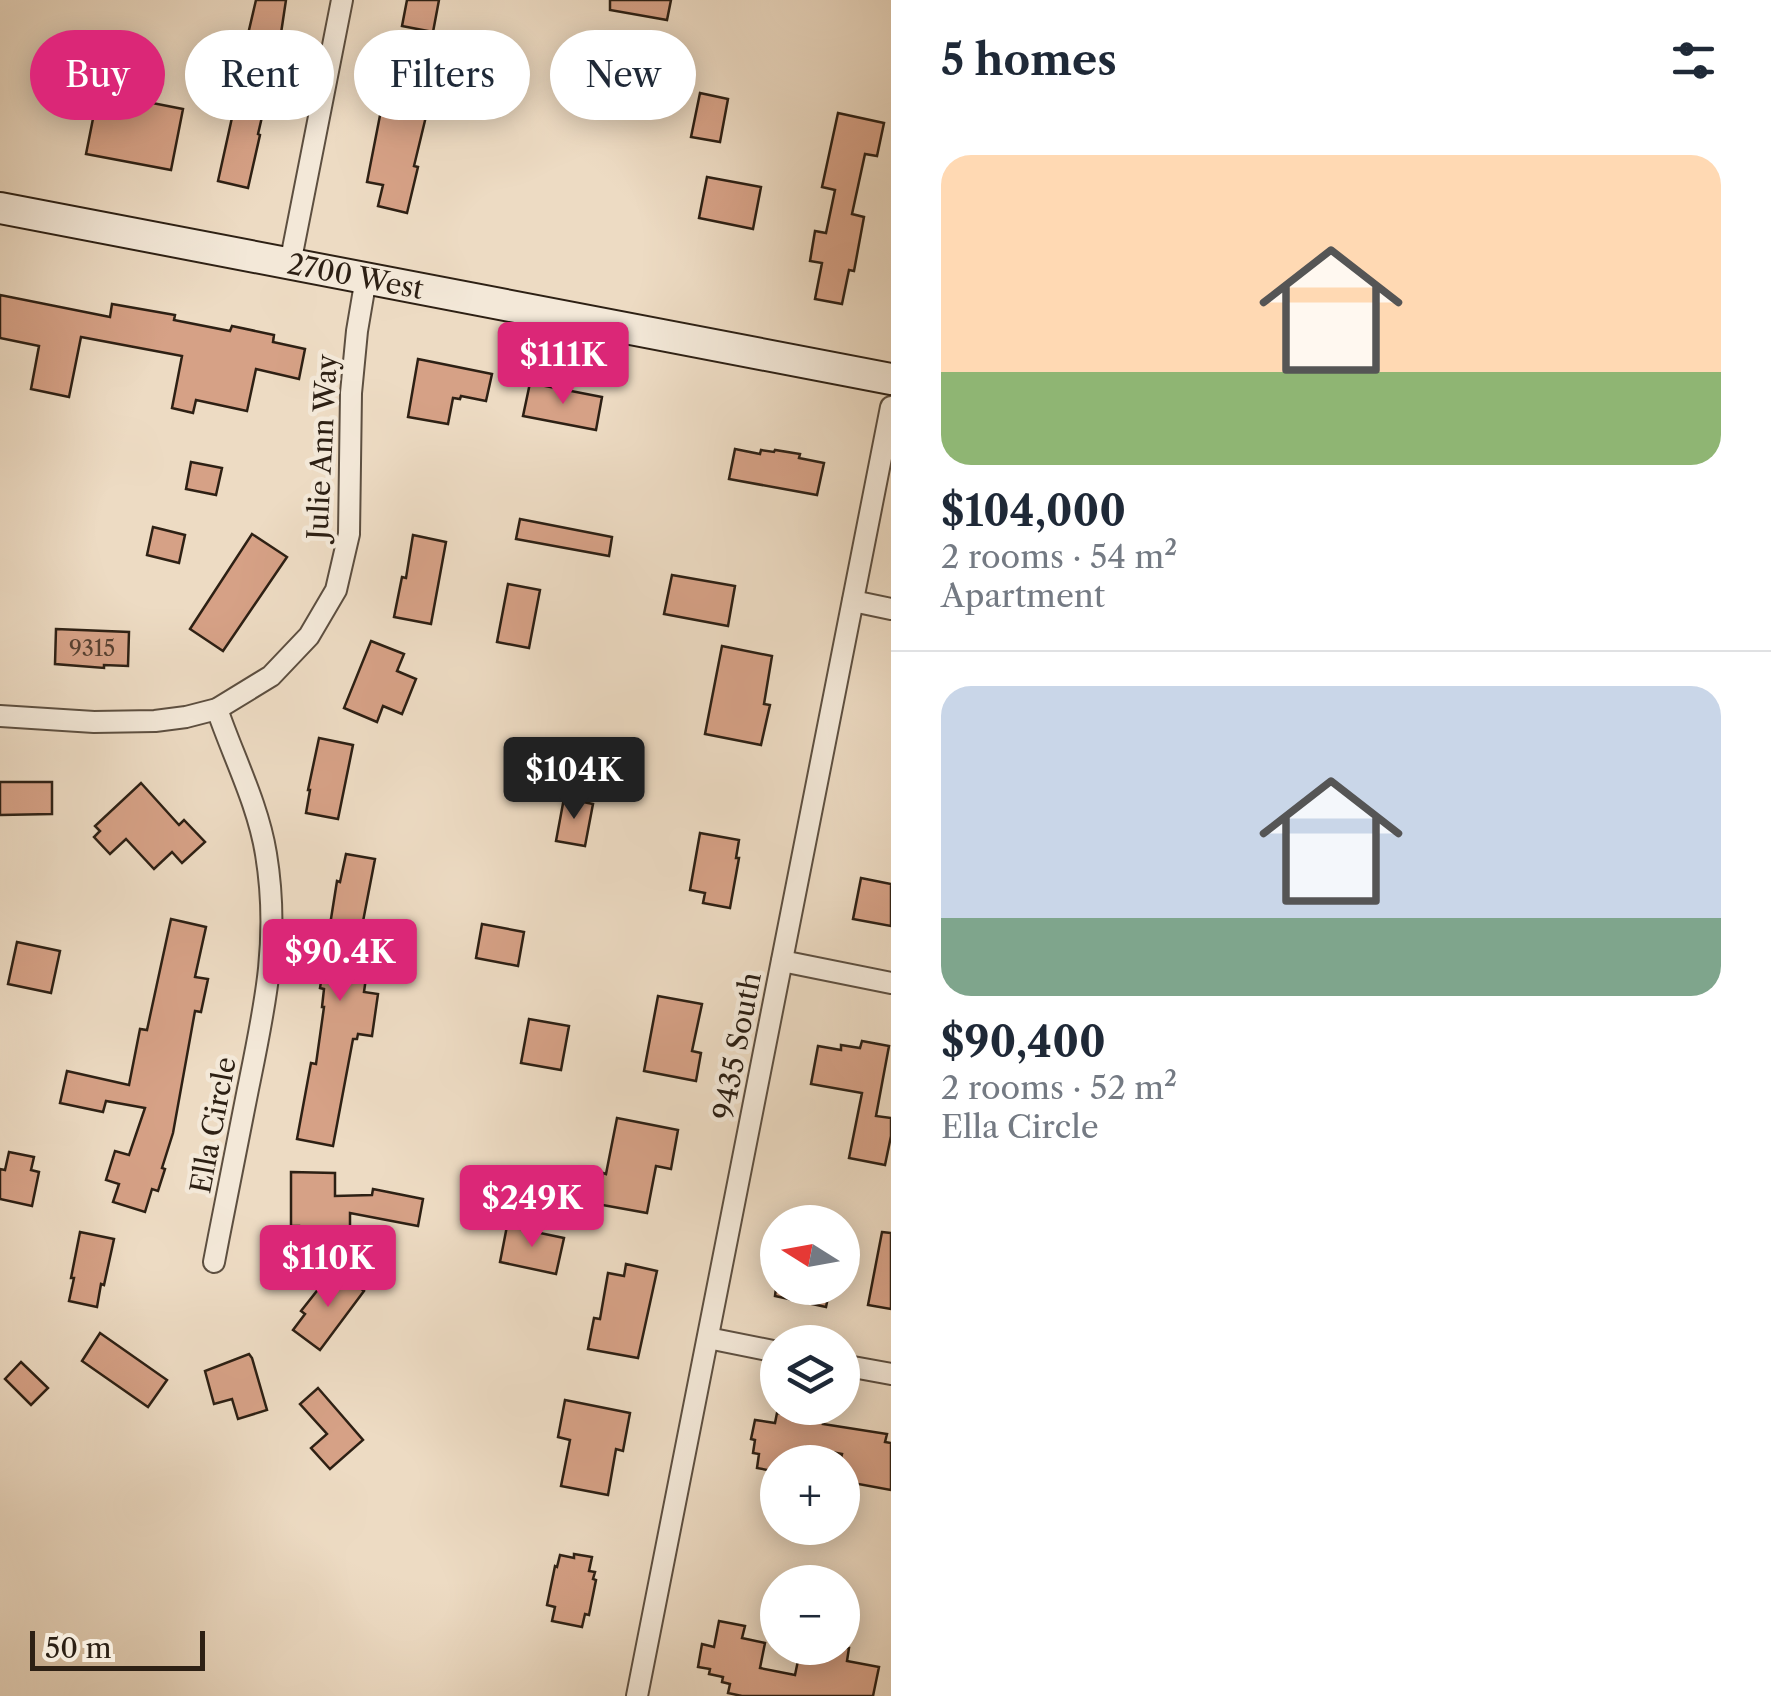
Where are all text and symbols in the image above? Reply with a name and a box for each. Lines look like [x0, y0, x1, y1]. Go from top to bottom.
chip: Buy [30, 30, 165, 120]
chip: Rent [185, 30, 334, 120]
chip: Filters [354, 30, 530, 120]
chip: New [550, 30, 696, 120]
icon: filters [1666, 33, 1721, 88]
text: 5 homes [941, 34, 1117, 86]
icon: home [1241, 220, 1421, 400]
street label: 2700 West [285, 247, 426, 306]
pin: $111K [493, 322, 633, 407]
text: $111K [520, 335, 606, 374]
street label: Julie Ann Way [300, 353, 344, 545]
text: $104,000 [941, 485, 1126, 537]
text: 2 rooms · 54 m² [941, 537, 1177, 576]
text: Apartment [941, 576, 1105, 615]
house number: 9315 [69, 635, 115, 662]
pin: $104K [504, 737, 644, 822]
text: $104K [526, 750, 622, 789]
icon: home [1241, 751, 1421, 931]
pin: $90.4K [259, 919, 421, 1004]
text: $90.4K [285, 932, 395, 971]
street label: 9435 South [706, 969, 768, 1123]
text: $90,400 [941, 1016, 1106, 1068]
street label: Ella Circle [183, 1054, 243, 1196]
text: 2 rooms · 52 m² [941, 1068, 1177, 1107]
text: Ella Circle [941, 1107, 1099, 1146]
pin: $249K [462, 1165, 602, 1250]
text: $249K [482, 1178, 582, 1217]
north arrow [760, 1205, 860, 1305]
map controls [760, 1205, 860, 1665]
pin: $110K [258, 1225, 398, 1310]
text: $110K [282, 1238, 374, 1277]
button: layers [760, 1325, 860, 1425]
button: + [760, 1445, 860, 1545]
button: − [760, 1565, 860, 1665]
scale bar [30, 1626, 205, 1670]
text: 50 m [45, 1631, 112, 1665]

